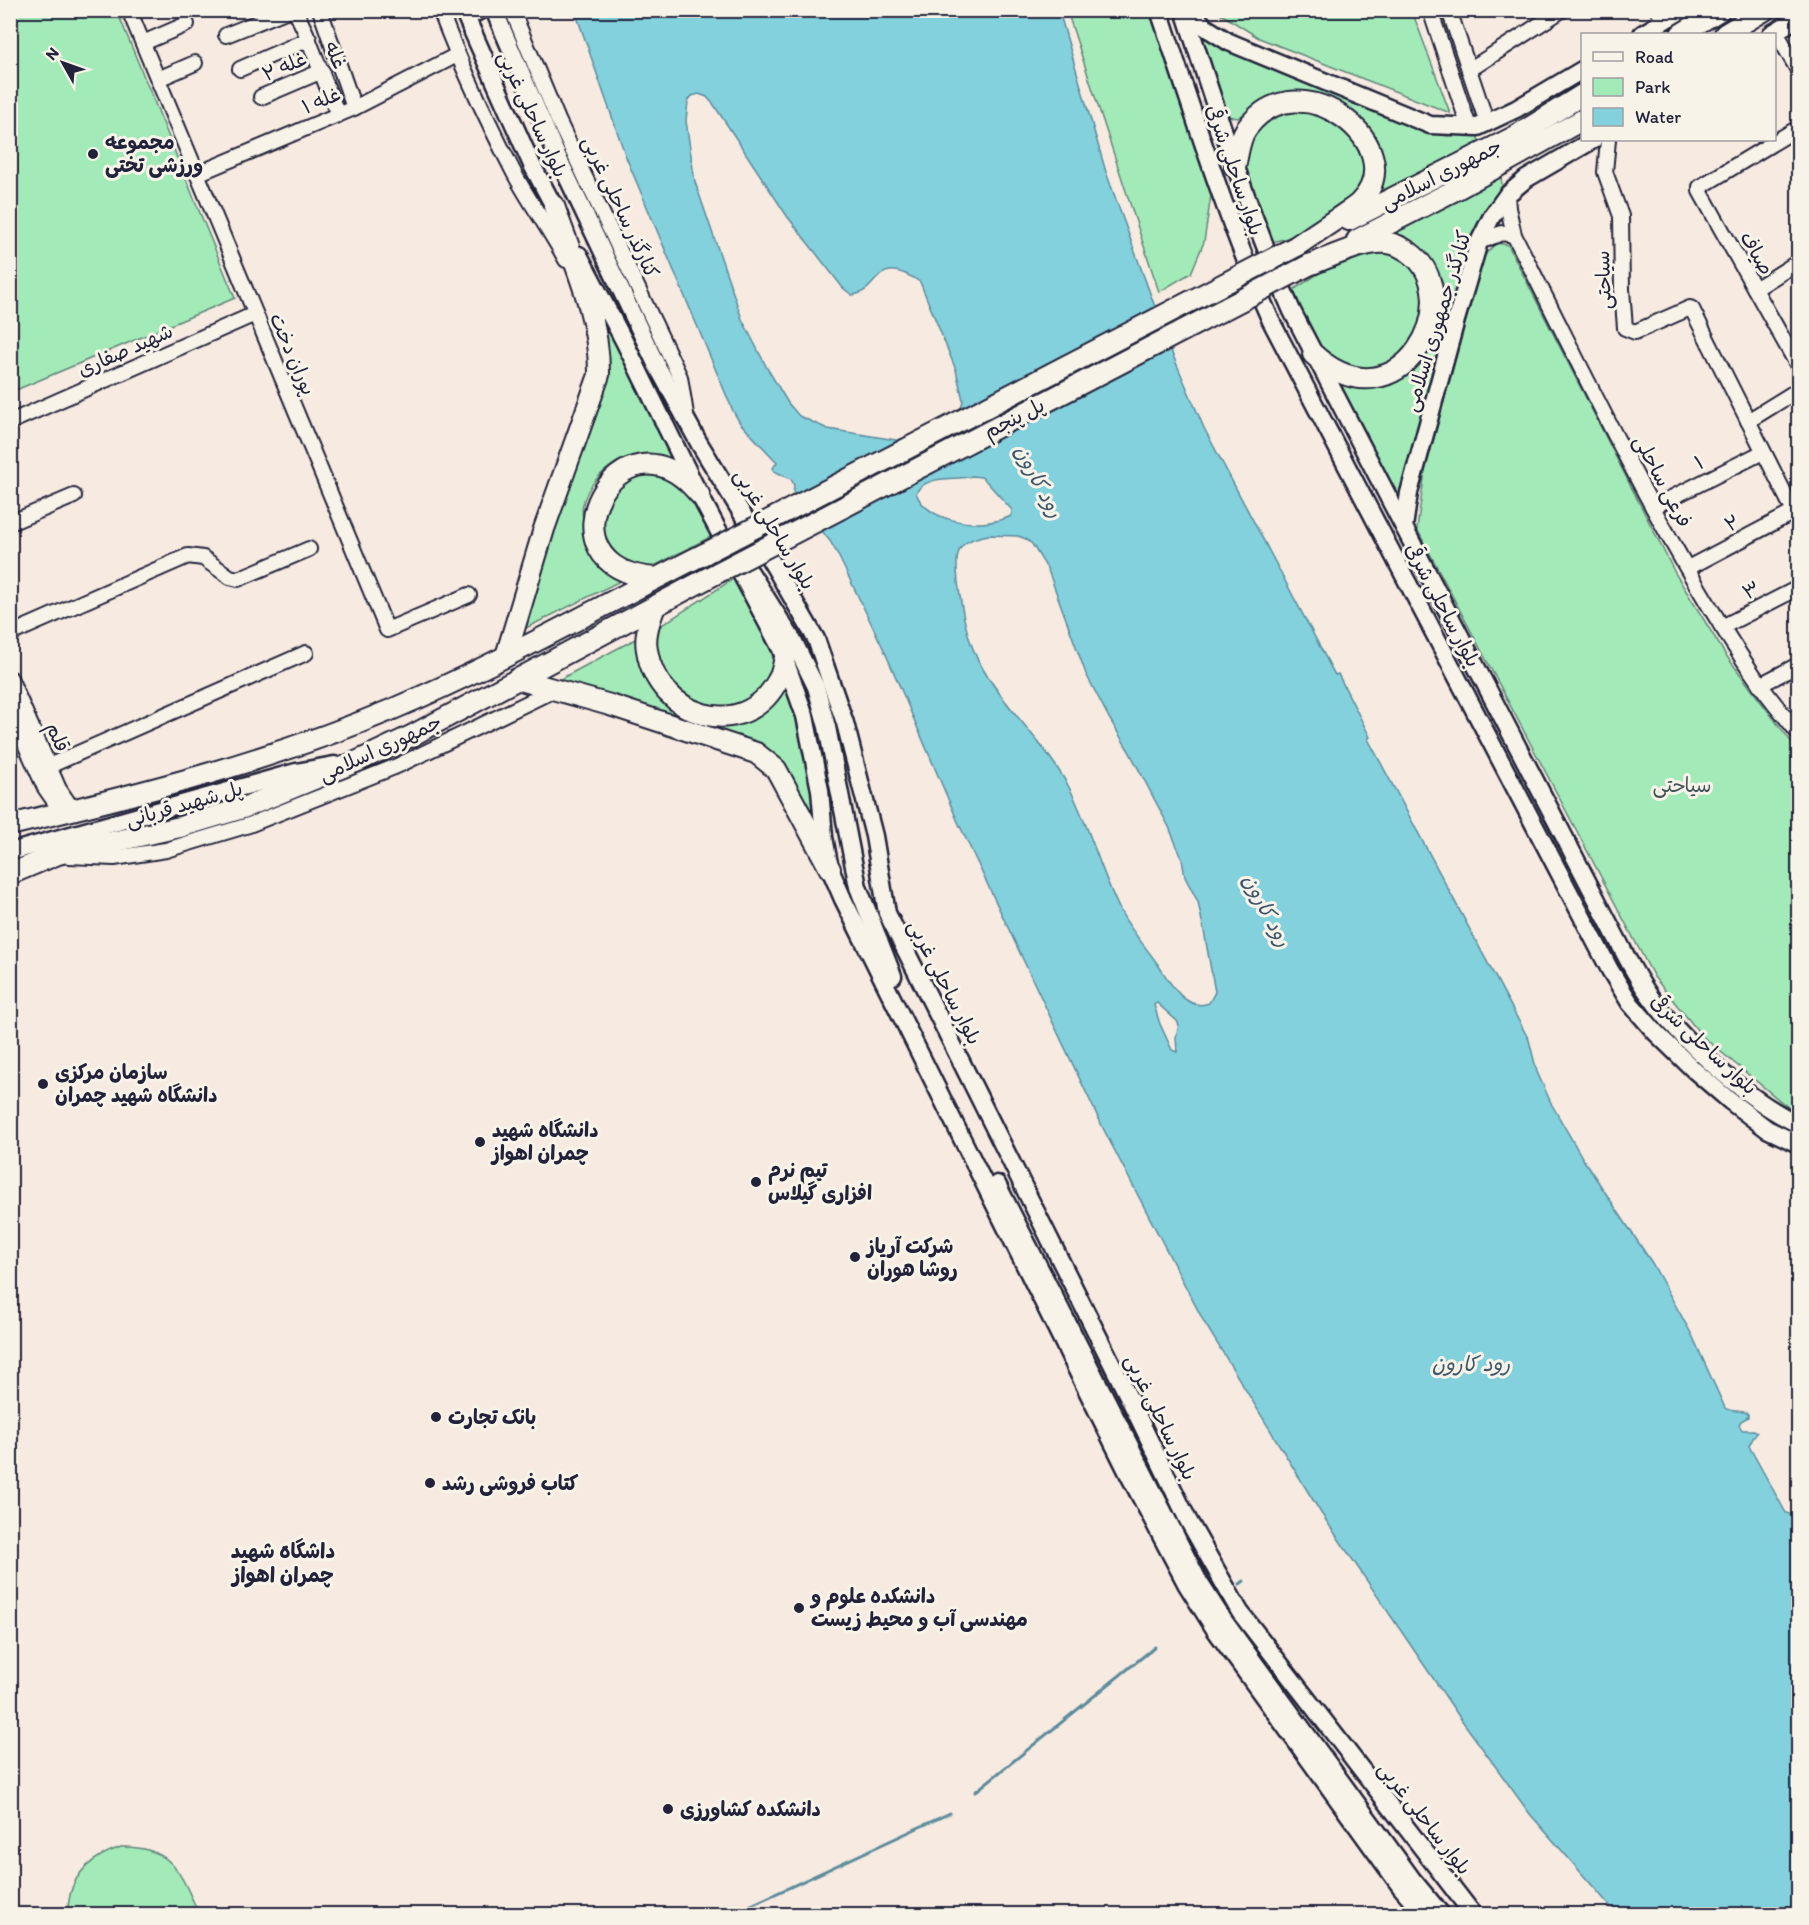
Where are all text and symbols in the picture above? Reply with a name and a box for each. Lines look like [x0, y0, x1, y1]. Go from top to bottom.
north arrow [33, 33, 93, 93]
legend [1581, 33, 1776, 141]
street label: غله [320, 38, 352, 72]
text: N [41, 43, 63, 64]
street label: غله ۲ [258, 46, 310, 86]
text: Road [1635, 46, 1674, 68]
street label: بلوار ساحلی غربی [492, 47, 573, 182]
text: Park [1635, 76, 1670, 98]
street label: غله ۱ [298, 81, 344, 119]
street label: بلوار ساحلی شرقی [1200, 101, 1270, 239]
text: Water [1635, 106, 1681, 128]
place label: مجموعه ورزشی تختی [105, 130, 203, 178]
street label: کنارگذر ساحلی غربی [577, 132, 664, 282]
street label: جمهوری اسلامی [1376, 133, 1506, 217]
marker: مجموعه ورزشی تختی [86, 147, 100, 161]
street label: صیاف [1735, 227, 1779, 279]
street label: کنارگذر جمهوری اسلامی [1398, 228, 1478, 415]
street label: سیاحتی [1590, 250, 1617, 310]
street label: پوران دخت [263, 309, 321, 399]
street label: شهید صفاری [74, 318, 176, 382]
street label: پل پنجم [980, 393, 1050, 446]
street label: فرعی ساحلی [1628, 431, 1697, 532]
water label: رود کارون [1010, 440, 1068, 522]
street label: ۱ [1690, 450, 1708, 474]
street label: بلوار ساحلی غربی [729, 464, 821, 594]
street label: ۲ [1720, 509, 1744, 537]
street label: بلوار ساحلی شرقی [1399, 538, 1487, 672]
street label: ۳ [1738, 576, 1764, 604]
street label: جمهوری اسلامی [315, 709, 446, 789]
street label: قلم [38, 719, 75, 757]
park label: سیاحتی [1653, 773, 1711, 798]
street label: پل شهید قربانی [123, 776, 245, 833]
water label: رود کارون [1238, 869, 1296, 951]
street label: بلوار ساحلی غربی [902, 916, 987, 1049]
street label: بلوار ساحلی شرقی [1645, 988, 1763, 1100]
place label: سازمان مرکزی دانشگاه شهید چمران [55, 1060, 217, 1107]
marker: سازمان مرکزی دانشگاه شهید چمران [36, 1077, 50, 1091]
place label: دانشگاه شهید چمران اهواز [490, 1118, 598, 1166]
marker: دانشگاه شهید چمران اهواز [473, 1135, 487, 1149]
place label: تیم نرم افزاری گیلاس [768, 1158, 872, 1205]
marker: تیم نرم افزاری گیلاس [749, 1175, 763, 1189]
place label: شرکت آریاز روشا هوران [865, 1234, 958, 1283]
marker: شرکت آریاز روشا هوران [848, 1250, 862, 1264]
street label: بلوار ساحلی غربی [1119, 1350, 1202, 1484]
water label: رود کارون [1432, 1351, 1510, 1376]
place label: بانک تجارت [448, 1405, 536, 1430]
marker: بانک تجارت [429, 1410, 443, 1424]
place label: کتاب فروشی رشد [442, 1471, 579, 1496]
marker: کتاب فروشی رشد [423, 1476, 437, 1490]
district label: داشگاه شهید چمران اهواز [230, 1538, 335, 1588]
place label: دانشکده علوم و مهندسی آب و محیط زیست [809, 1584, 1028, 1632]
marker: دانشکده علوم و مهندسی آب و محیط زیست [792, 1601, 806, 1615]
street label: بلوار ساحلی غربی [1373, 1757, 1477, 1880]
place label: دانشکده کشاورزی [680, 1797, 821, 1822]
marker: دانشکده کشاورزی [661, 1802, 675, 1816]

